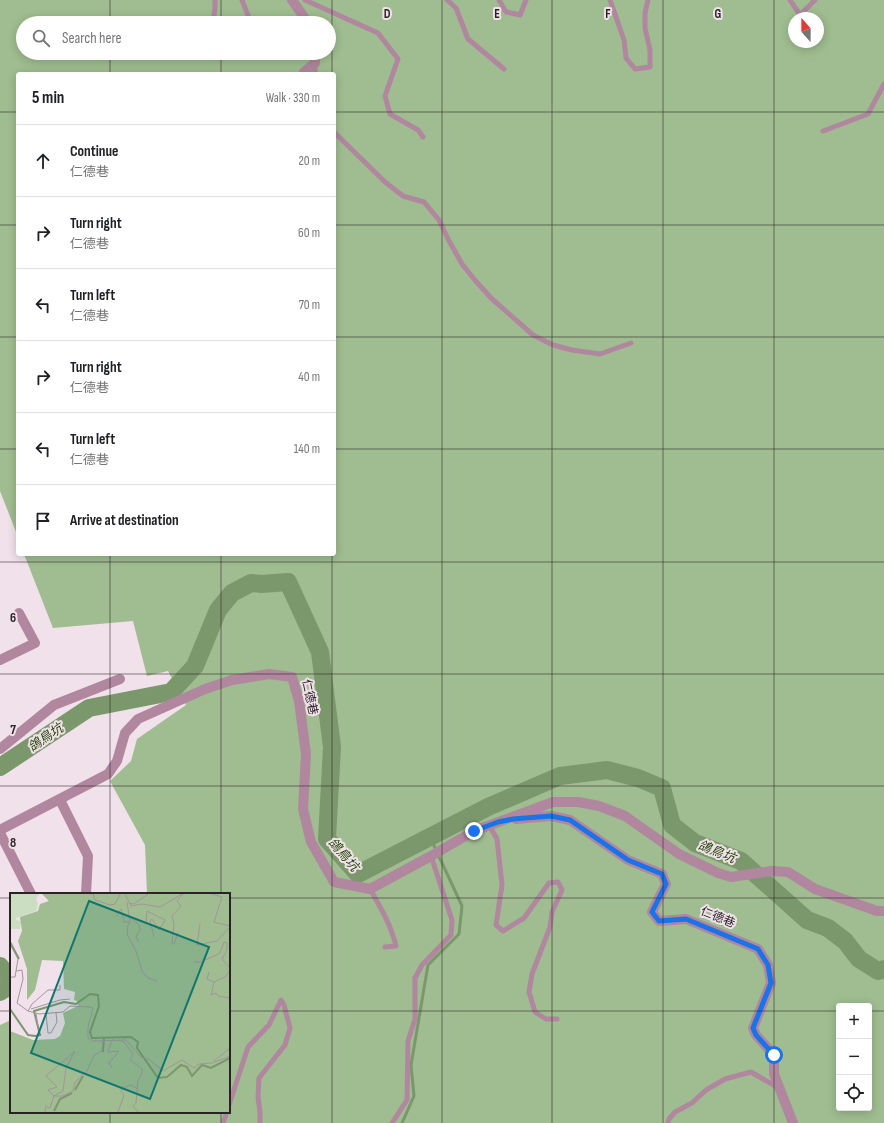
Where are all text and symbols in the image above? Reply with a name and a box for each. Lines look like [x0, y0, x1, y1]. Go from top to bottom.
text: D [384, 6, 391, 22]
text: E [494, 6, 500, 22]
text: F [605, 6, 611, 22]
text: G [715, 6, 722, 22]
north arrow [788, 12, 824, 48]
search box [16, 16, 336, 60]
icon: search [30, 27, 52, 49]
text: Search here [62, 29, 122, 48]
text: 5 min [32, 88, 64, 108]
text: Walk · 330 m [266, 90, 320, 106]
text: Continue [70, 142, 119, 161]
icon: ahead [32, 150, 54, 172]
text: 20 m [298, 153, 320, 169]
text: 仁德巷 [70, 164, 109, 180]
text: Turn right [70, 214, 122, 233]
icon: right [32, 222, 54, 244]
text: 60 m [298, 225, 320, 241]
text: 仁德巷 [70, 236, 109, 252]
text: Turn left [70, 286, 115, 305]
icon: left [32, 294, 54, 316]
text: 70 m [299, 297, 320, 313]
text: 仁德巷 [70, 308, 109, 324]
text: Turn right [70, 358, 122, 377]
icon: right [32, 366, 54, 388]
text: 40 m [298, 369, 320, 385]
text: 仁德巷 [70, 380, 109, 396]
text: Turn left [70, 430, 115, 449]
icon: left [32, 438, 54, 460]
text: 140 m [294, 441, 320, 457]
text: 仁德巷 [70, 452, 109, 468]
icon: arrive [32, 510, 54, 532]
text: Arrive at destination [70, 511, 179, 530]
text: 6 [10, 610, 16, 626]
street label: 仁德巷 [298, 678, 321, 716]
water label: 鴿鳥坑 [25, 719, 68, 755]
text: 7 [10, 722, 16, 738]
route end [465, 822, 483, 840]
text: 8 [10, 835, 16, 851]
water label: 鴿鳥坑 [324, 835, 363, 876]
water label: 鴿鳥坑 [696, 837, 740, 867]
inset map [10, 893, 230, 1113]
street label: 仁德巷 [698, 904, 737, 931]
map controls [836, 1003, 872, 1111]
button: + [836, 1003, 872, 1039]
button: − [836, 1039, 872, 1075]
route start [765, 1046, 783, 1064]
button: locate [836, 1075, 872, 1111]

